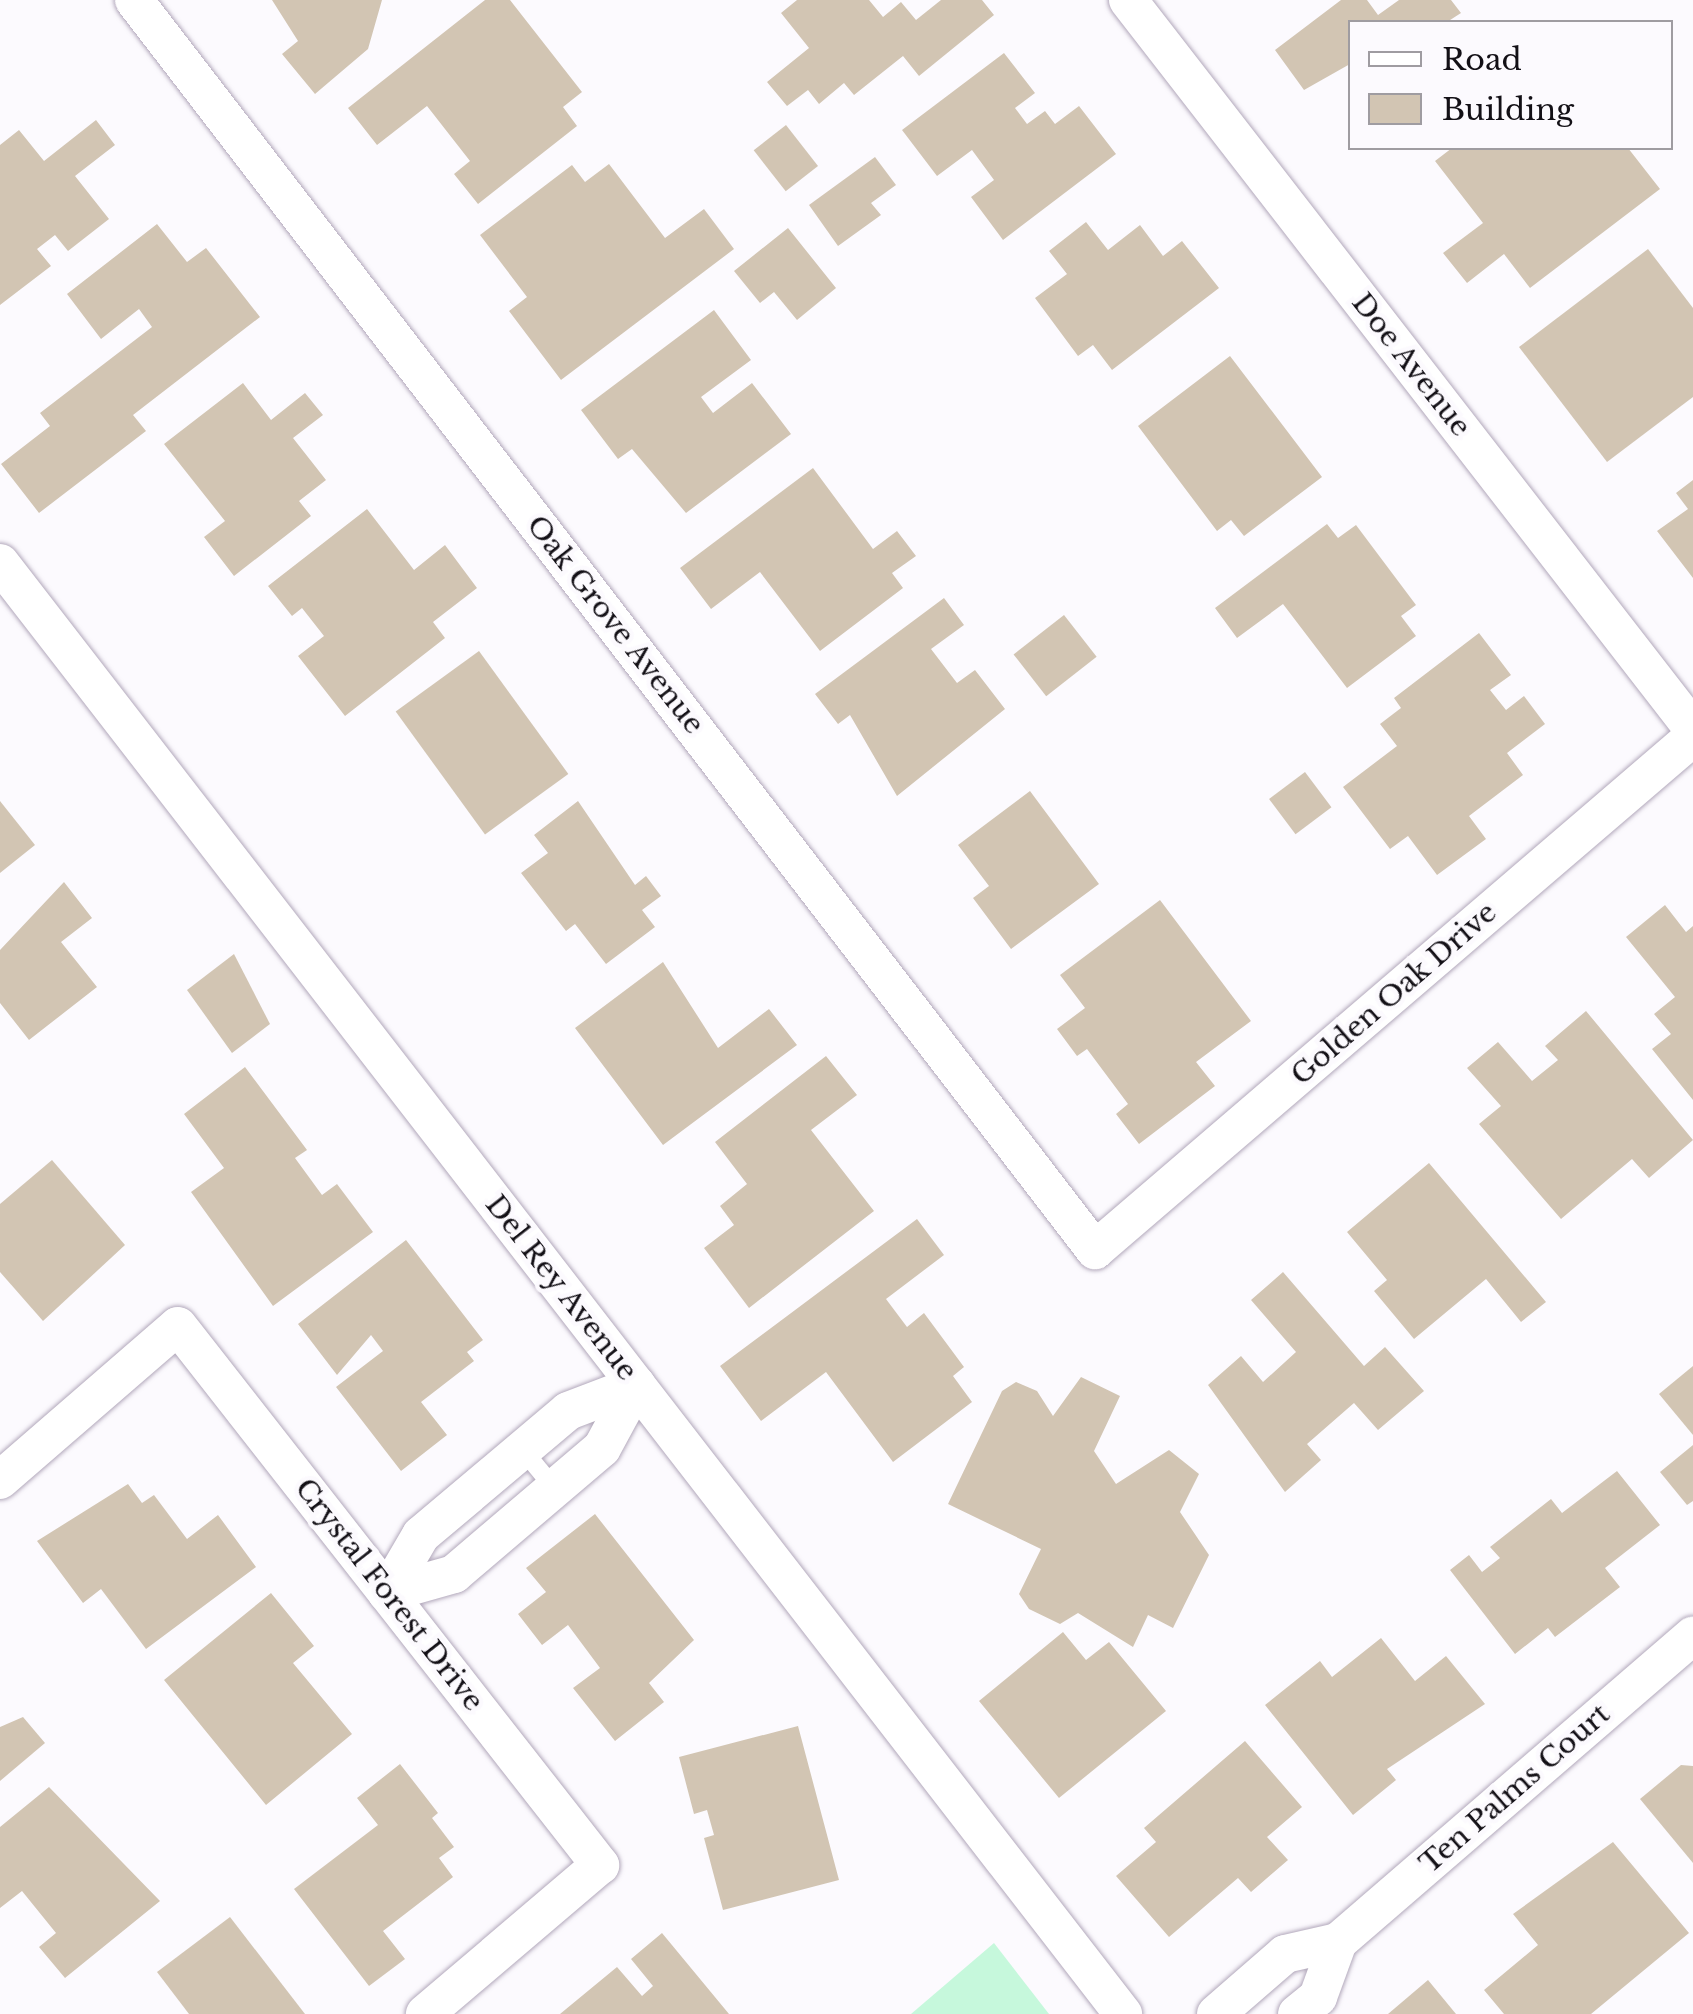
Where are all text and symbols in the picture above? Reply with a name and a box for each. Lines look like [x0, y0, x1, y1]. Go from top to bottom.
legend [1348, 20, 1673, 150]
text: Road [1442, 41, 1522, 78]
text: Building [1442, 91, 1574, 128]
street label: Doe Avenue [1344, 286, 1478, 444]
street label: Oak Grove Avenue [519, 509, 711, 741]
street label: Golden Oak Drive [1284, 896, 1504, 1092]
street label: Del Rey Avenue [478, 1188, 644, 1388]
street label: Crystal Forest Drive [288, 1472, 490, 1718]
street label: Ten Palms Court [1413, 1697, 1617, 1881]

